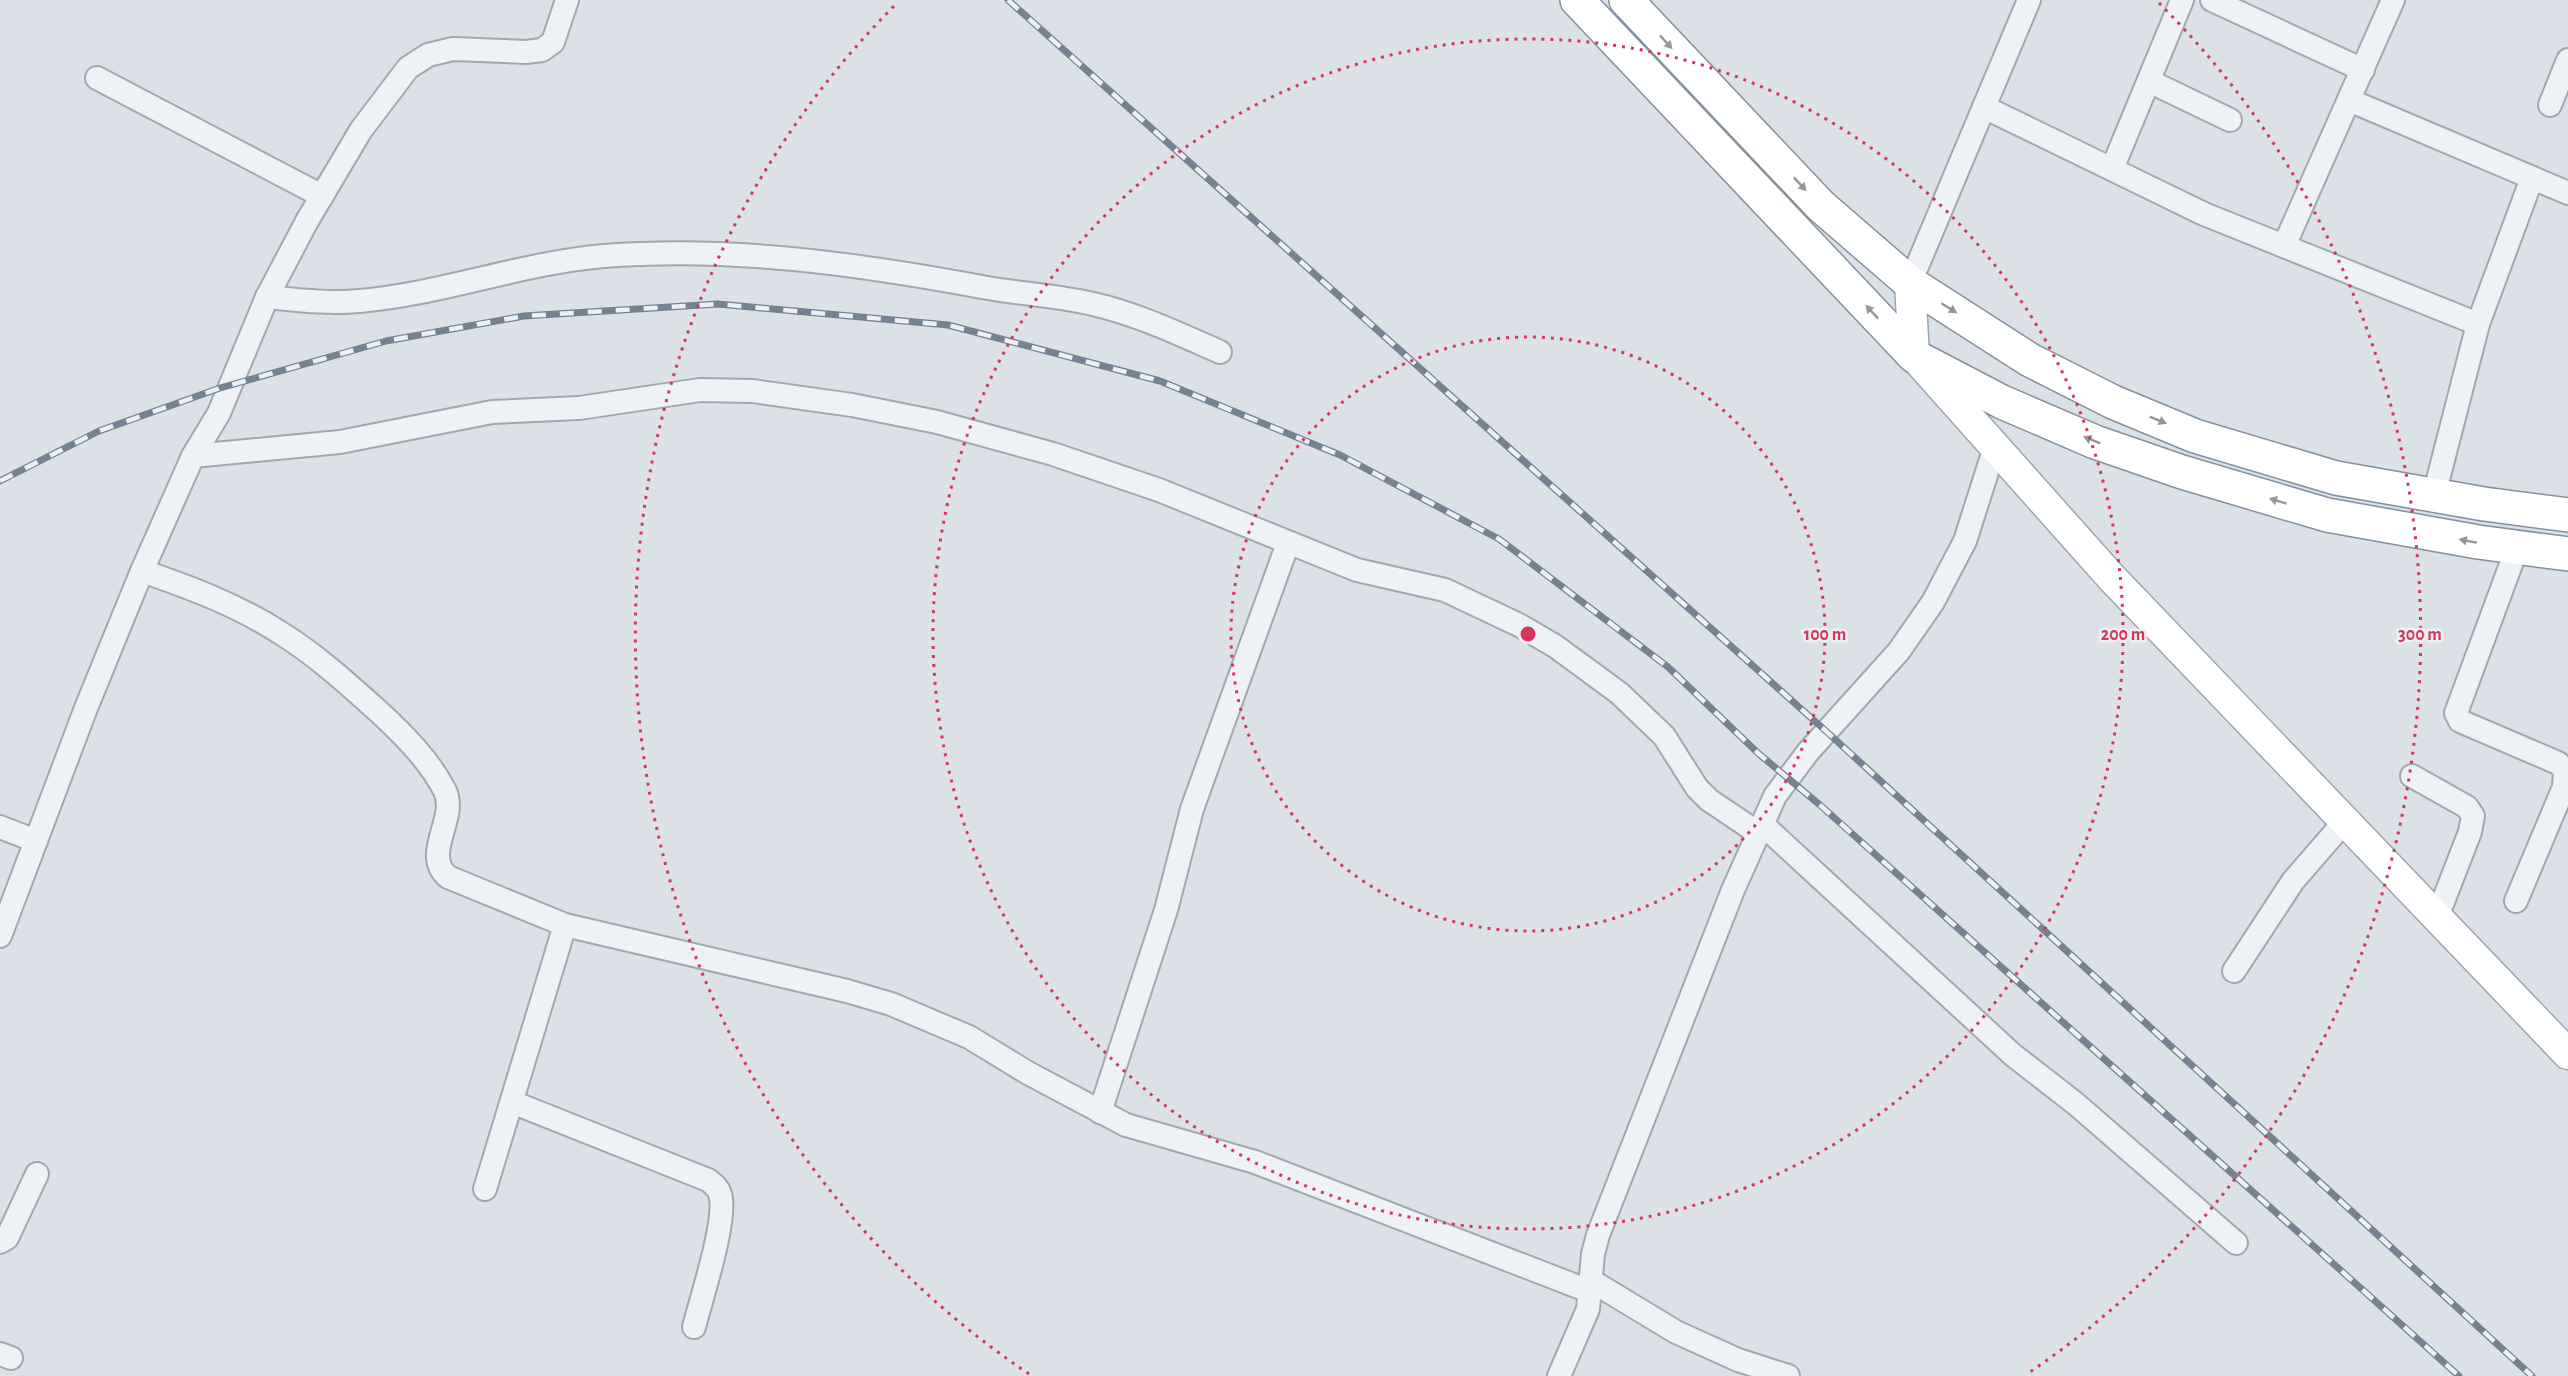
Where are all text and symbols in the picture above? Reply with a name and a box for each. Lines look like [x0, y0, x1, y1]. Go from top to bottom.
one-way arrow [1659, 35, 1673, 50]
one-way arrow [1793, 176, 1806, 191]
one-way arrow [1941, 303, 1958, 314]
one-way arrow [1866, 305, 1880, 319]
one-way arrow [2149, 415, 2167, 425]
one-way arrow [2083, 435, 2101, 445]
one-way arrow [2269, 496, 2287, 505]
one-way arrow [2459, 536, 2478, 545]
centre of rings [1518, 624, 1538, 644]
text: 100 m [1804, 626, 1846, 644]
text: 200 m [2101, 626, 2145, 644]
text: 300 m [2398, 626, 2442, 644]

